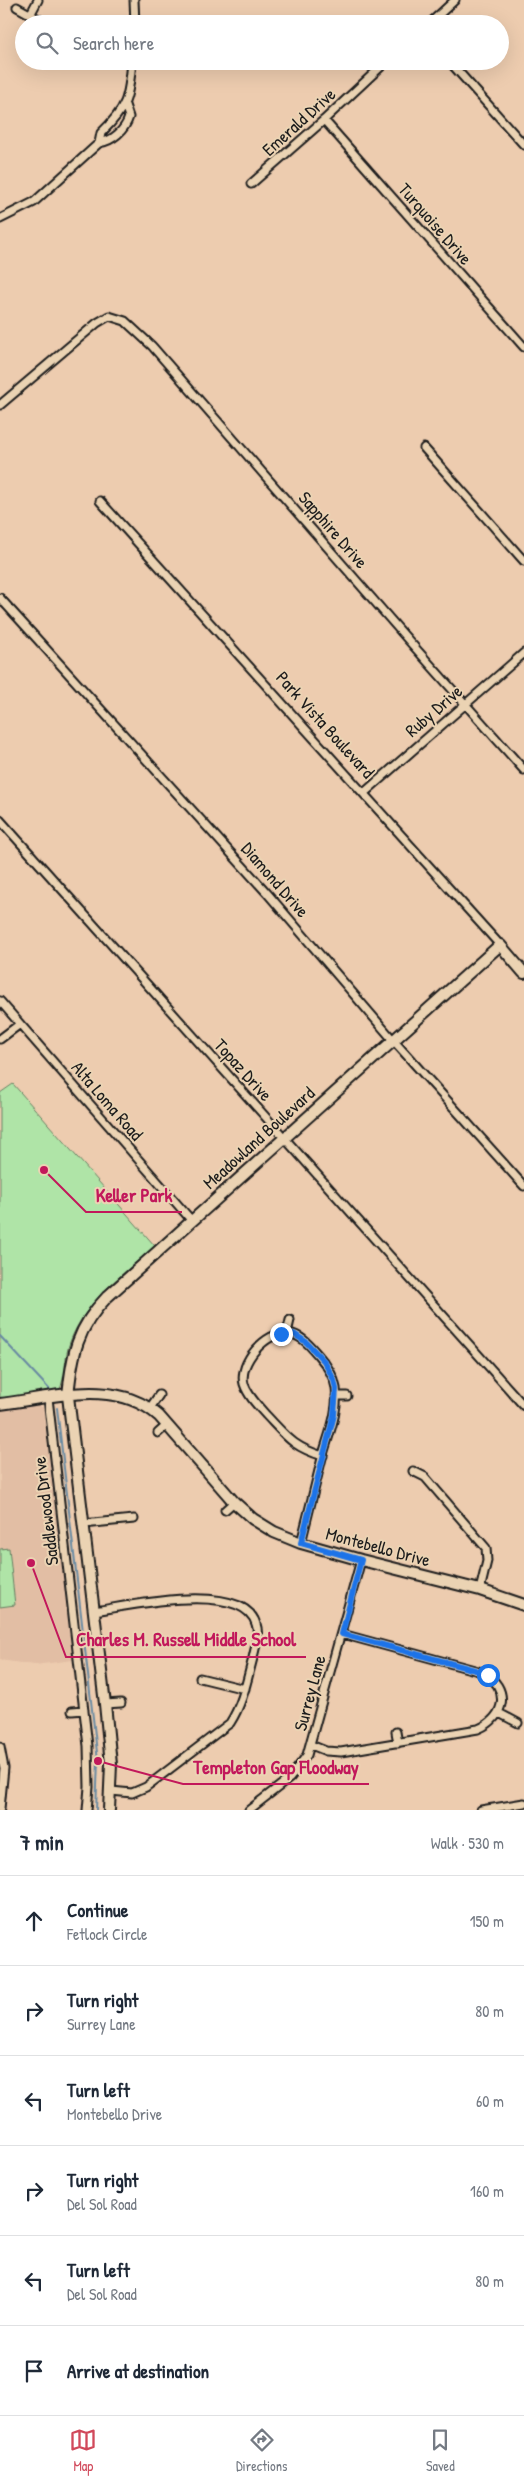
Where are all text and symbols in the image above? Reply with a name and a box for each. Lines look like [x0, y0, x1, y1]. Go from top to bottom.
search box [15, 15, 509, 70]
icon: search [33, 29, 61, 57]
text: Search here [73, 30, 154, 56]
street label: Emerald Drive [256, 82, 341, 161]
street label: Turquoise Drive [393, 177, 478, 270]
street label: Sapphire Drive [293, 486, 374, 574]
street label: Park Vista Boulevard [270, 666, 380, 784]
street label: Ruby Drive [400, 679, 468, 743]
street label: Diamond Drive [236, 837, 315, 923]
street label: Topaz Drive [209, 1033, 278, 1106]
street label: Alta Loma Road [66, 1056, 149, 1146]
street label: Meadowland Boulevard [197, 1081, 320, 1195]
callout: Keller Park [86, 1178, 182, 1212]
text: Keller Park [96, 1182, 172, 1208]
route end [270, 1323, 293, 1346]
street label: Saddlewood Drive [26, 1455, 65, 1567]
street label: Montebello Drive [323, 1521, 433, 1572]
callout: Charles M. Russell Middle School [66, 1623, 306, 1657]
text: Charles M. Russell Middle School [76, 1626, 297, 1652]
street label: Surrey Lane [287, 1652, 332, 1733]
route start [477, 1664, 500, 1687]
callout: Templeton Gap Floodway [183, 1750, 369, 1784]
text: Templeton Gap Floodway [192, 1754, 359, 1781]
text: 7 min [20, 1828, 64, 1857]
text: Walk · 530 m [431, 1832, 504, 1854]
text: Continue [67, 1897, 128, 1923]
icon: ahead [20, 1907, 48, 1935]
text: 150 m [470, 1910, 504, 1932]
text: Fetlock Circle [67, 1923, 147, 1945]
text: Turn right [67, 1987, 138, 2013]
icon: right [20, 1997, 48, 2025]
text: 80 m [475, 2000, 504, 2022]
text: Surrey Lane [67, 2013, 136, 2035]
text: Turn left [67, 2077, 130, 2103]
icon: left [20, 2087, 48, 2115]
text: 60 m [476, 2090, 504, 2112]
text: Montebello Drive [67, 2103, 162, 2125]
text: Turn right [67, 2167, 138, 2193]
icon: right [20, 2177, 48, 2205]
text: 160 m [470, 2180, 504, 2202]
text: Del Sol Road [67, 2193, 137, 2215]
text: Turn left [67, 2257, 130, 2283]
icon: left [20, 2267, 48, 2295]
text: 80 m [475, 2270, 504, 2292]
text: Del Sol Road [67, 2283, 137, 2305]
icon: arrive [20, 2357, 48, 2385]
text: Arrive at destination [67, 2358, 209, 2384]
tab: Map [69, 2426, 97, 2475]
tab: Directions [236, 2426, 287, 2475]
tab: Saved [426, 2426, 455, 2475]

